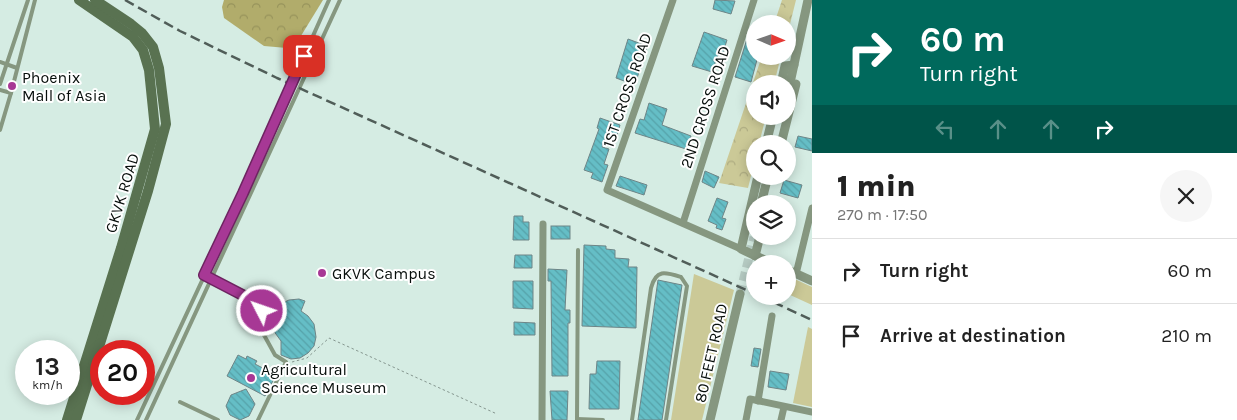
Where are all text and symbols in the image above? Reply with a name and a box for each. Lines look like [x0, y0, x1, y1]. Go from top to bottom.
north arrow [746, 15, 796, 65]
map controls [746, 15, 796, 305]
text: 60 m [920, 19, 1005, 60]
icon: right [837, 20, 902, 85]
street label: 1ST CROSS ROAD [599, 30, 655, 150]
pin [283, 35, 325, 77]
icon: arrive [290, 42, 318, 70]
street label: 2ND CROSS ROAD [676, 43, 734, 171]
text: Turn right [920, 61, 1018, 87]
place label: Phoenix Mall of Asia [22, 68, 106, 105]
button: sound [746, 75, 796, 125]
marker: Phoenix Mall of Asia [6, 80, 18, 92]
icon: left [931, 115, 959, 143]
icon: ahead [984, 115, 1012, 143]
icon: ahead [1037, 115, 1065, 143]
icon: right [1090, 115, 1118, 143]
button: search [746, 135, 796, 185]
street label: GKVK ROAD [101, 151, 143, 235]
text: 1 min [837, 168, 916, 204]
button: close [1160, 170, 1212, 222]
button: layers [746, 195, 796, 245]
text: 270 m · 17:50 [837, 205, 928, 224]
button: + [746, 255, 796, 305]
icon: right [837, 257, 865, 285]
text: Turn right [880, 260, 969, 282]
text: 60 m [1168, 260, 1212, 282]
place label: GKVK Campus [332, 264, 436, 283]
marker: GKVK Campus [316, 267, 328, 279]
position arrow [235, 284, 287, 336]
street label: 80 FEET ROAD [690, 302, 732, 404]
icon: arrive [837, 322, 865, 350]
text: Arrive at destination [880, 325, 1066, 347]
text: 210 m [1161, 325, 1212, 347]
speed limit sign: 20 [90, 340, 155, 405]
text: 13 [35, 352, 60, 381]
place label: Agricultural Science Museum [261, 360, 386, 397]
marker: Agricultural Science Museum [245, 372, 257, 384]
text: km/h [32, 378, 63, 392]

